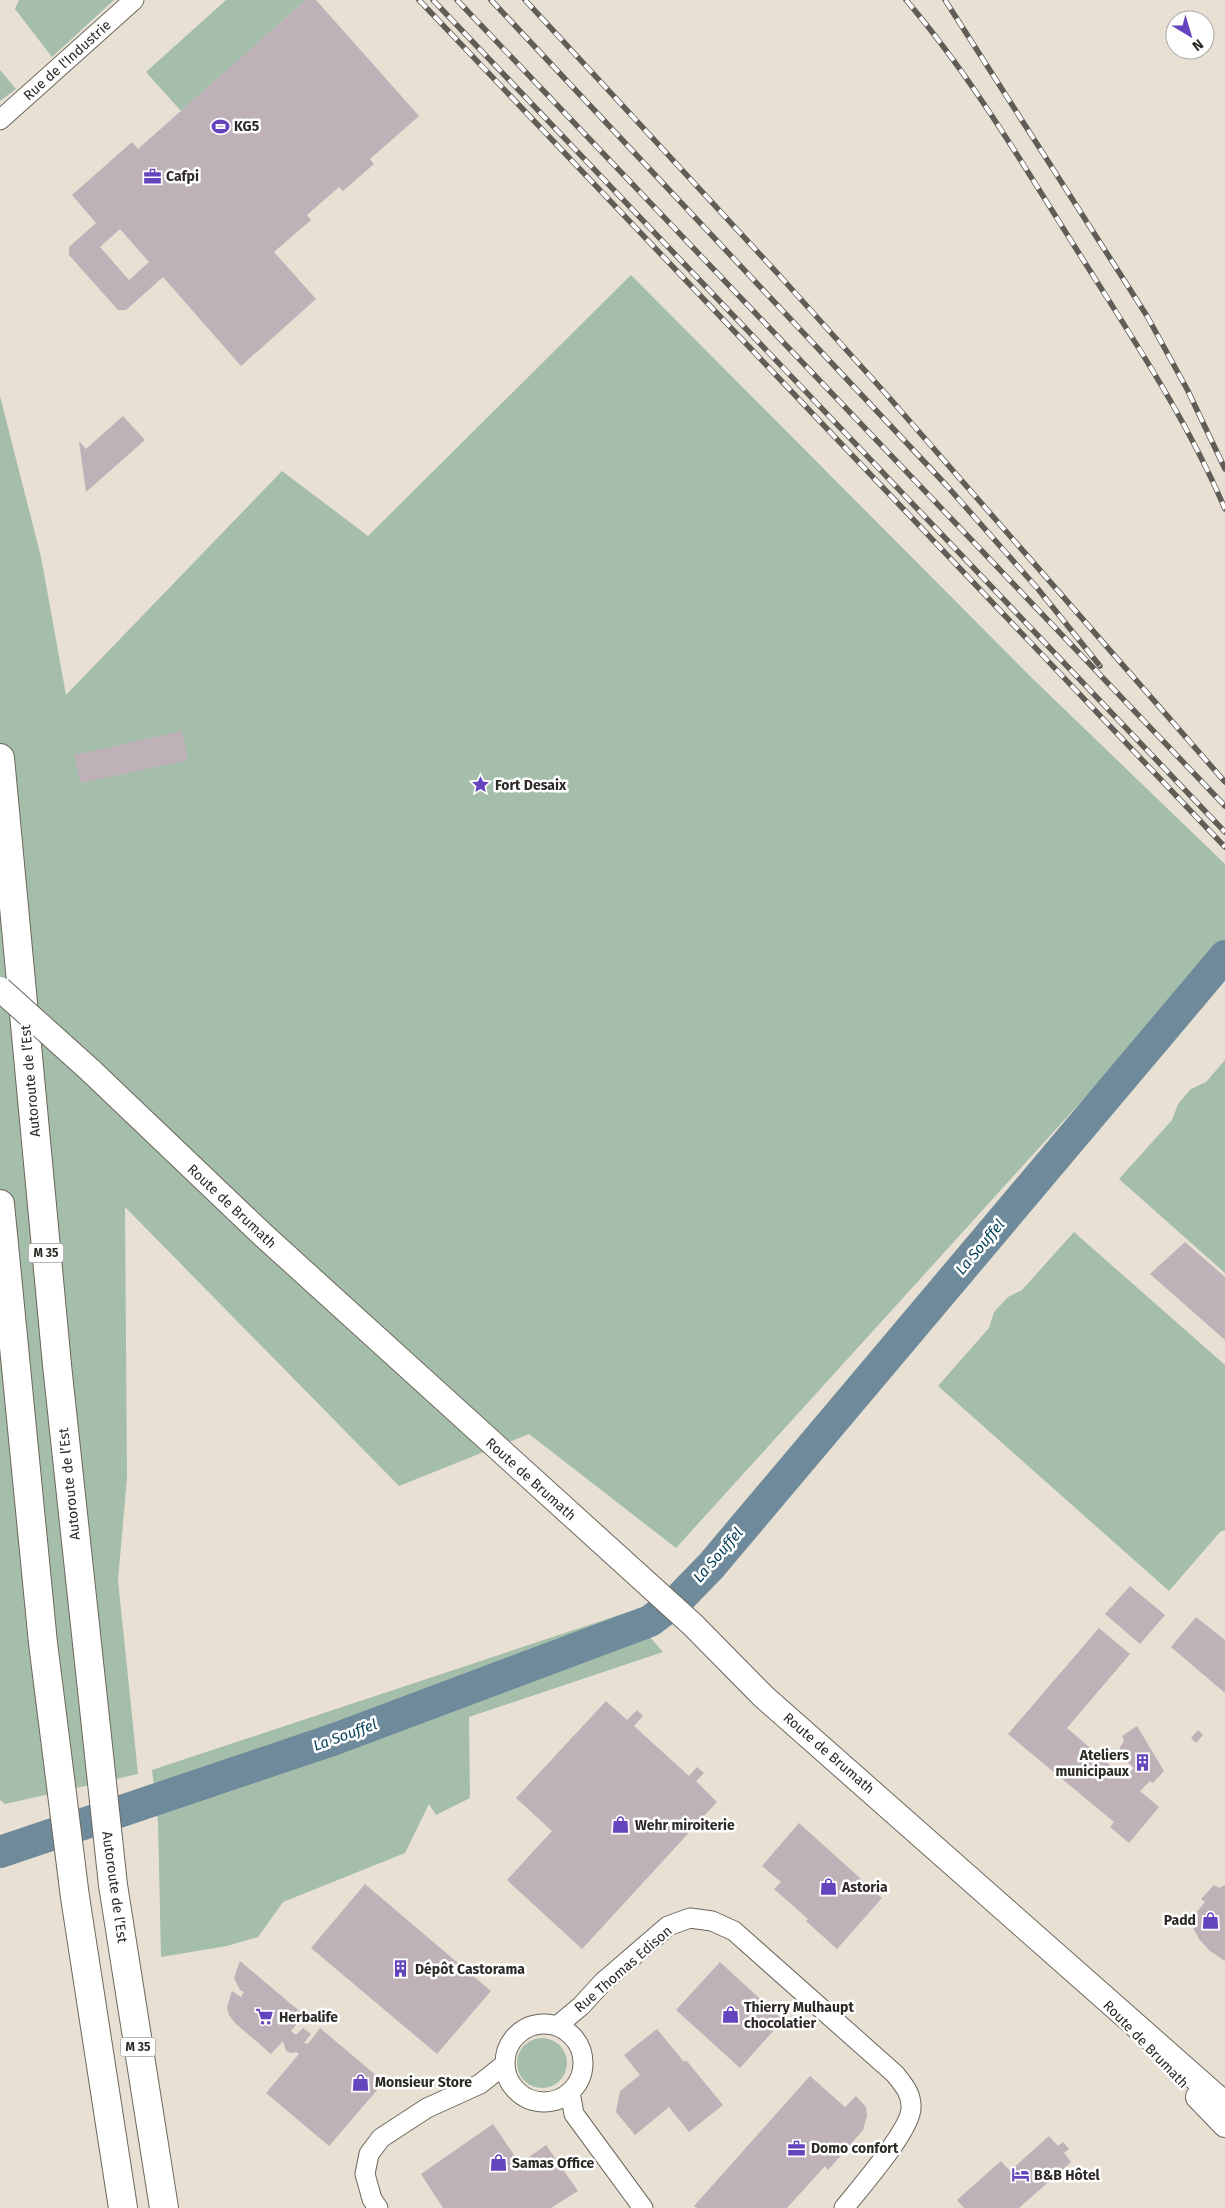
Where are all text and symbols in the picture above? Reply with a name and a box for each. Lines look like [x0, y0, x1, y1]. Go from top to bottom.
north arrow [1165, 10, 1215, 60]
street label: Rue de l'Industrie [20, 17, 115, 104]
text: N [1189, 35, 1207, 54]
sports icon: KG5 [210, 116, 230, 136]
place label: KG5 [234, 118, 260, 135]
office icon: Cafpi [142, 166, 162, 186]
place label: Cafpi [166, 168, 199, 185]
place icon: Fort Desaix [471, 775, 491, 795]
place label: Fort Desaix [495, 777, 567, 794]
street label: Autoroute de l’Est [17, 1023, 44, 1138]
street label: Route de Brumath [184, 1161, 280, 1252]
water label: La Souffel [952, 1216, 1008, 1278]
road number: M 35 [28, 1244, 64, 1262]
street label: Autoroute de l’Est [55, 1426, 84, 1541]
street label: Route de Brumath [482, 1434, 579, 1524]
water label: La Souffel [689, 1524, 747, 1586]
street label: Route de Brumath [780, 1709, 878, 1798]
water label: La Souffel [311, 1715, 379, 1755]
place label: Ateliers municipaux [1055, 1747, 1130, 1780]
building icon: Ateliers municipaux [1133, 1753, 1153, 1773]
shop icon: Wehr miroiterie [611, 1815, 631, 1835]
place label: Wehr miroiterie [635, 1817, 735, 1834]
street label: Autoroute de l’Est [98, 1830, 131, 1945]
shop icon: Astoria [818, 1877, 838, 1897]
place label: Astoria [841, 1879, 888, 1896]
shop icon: Padd [1200, 1910, 1220, 1930]
place label: Padd [1164, 1912, 1196, 1929]
street label: Rue Thomas Edison [571, 1922, 676, 2016]
building icon: Dépôt Castorama [391, 1959, 411, 1979]
place label: Dépôt Castorama [415, 1961, 525, 1978]
street label: Route de Brumath [1099, 1997, 1192, 2092]
place label: Thierry Mulhaupt chocolatier [744, 1999, 854, 2032]
shop icon: Thierry Mulhaupt chocolatier [720, 2005, 740, 2025]
supermarket icon: Herbalife [255, 2007, 275, 2027]
place label: Herbalife [279, 2009, 338, 2026]
road number: M 35 [120, 2038, 156, 2056]
shop icon: Monsieur Store [351, 2072, 371, 2092]
place label: Monsieur Store [375, 2074, 472, 2091]
office icon: Domo confort [787, 2138, 807, 2158]
place label: Domo confort [811, 2140, 899, 2157]
shop icon: Samas Office [488, 2153, 508, 2173]
place label: Samas Office [512, 2155, 595, 2172]
hotel icon: B&B Hôtel [1010, 2165, 1030, 2185]
place label: B&B Hôtel [1034, 2167, 1101, 2184]

